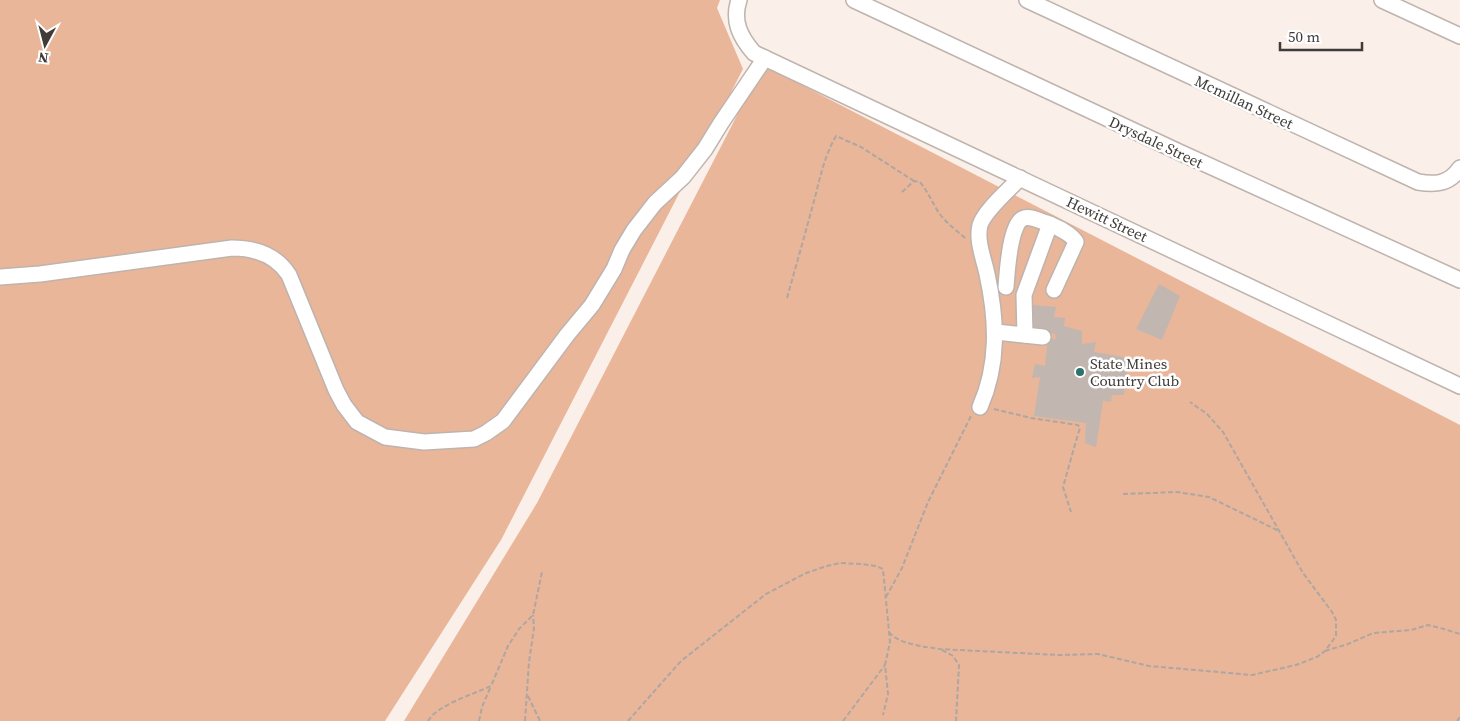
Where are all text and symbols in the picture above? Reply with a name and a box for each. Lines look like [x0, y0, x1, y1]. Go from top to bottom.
north arrow [20, 20, 70, 70]
scale bar [1280, 20, 1362, 52]
text: 50 m [1288, 26, 1320, 47]
text: N [37, 47, 50, 68]
street label: Mcmillan Street [1191, 70, 1297, 134]
street label: Drysdale Street [1106, 111, 1207, 173]
street label: Hewitt Street [1063, 191, 1151, 247]
place label: State Mines Country Club [1090, 353, 1179, 391]
marker: State Mines Country Club [1074, 366, 1086, 378]

